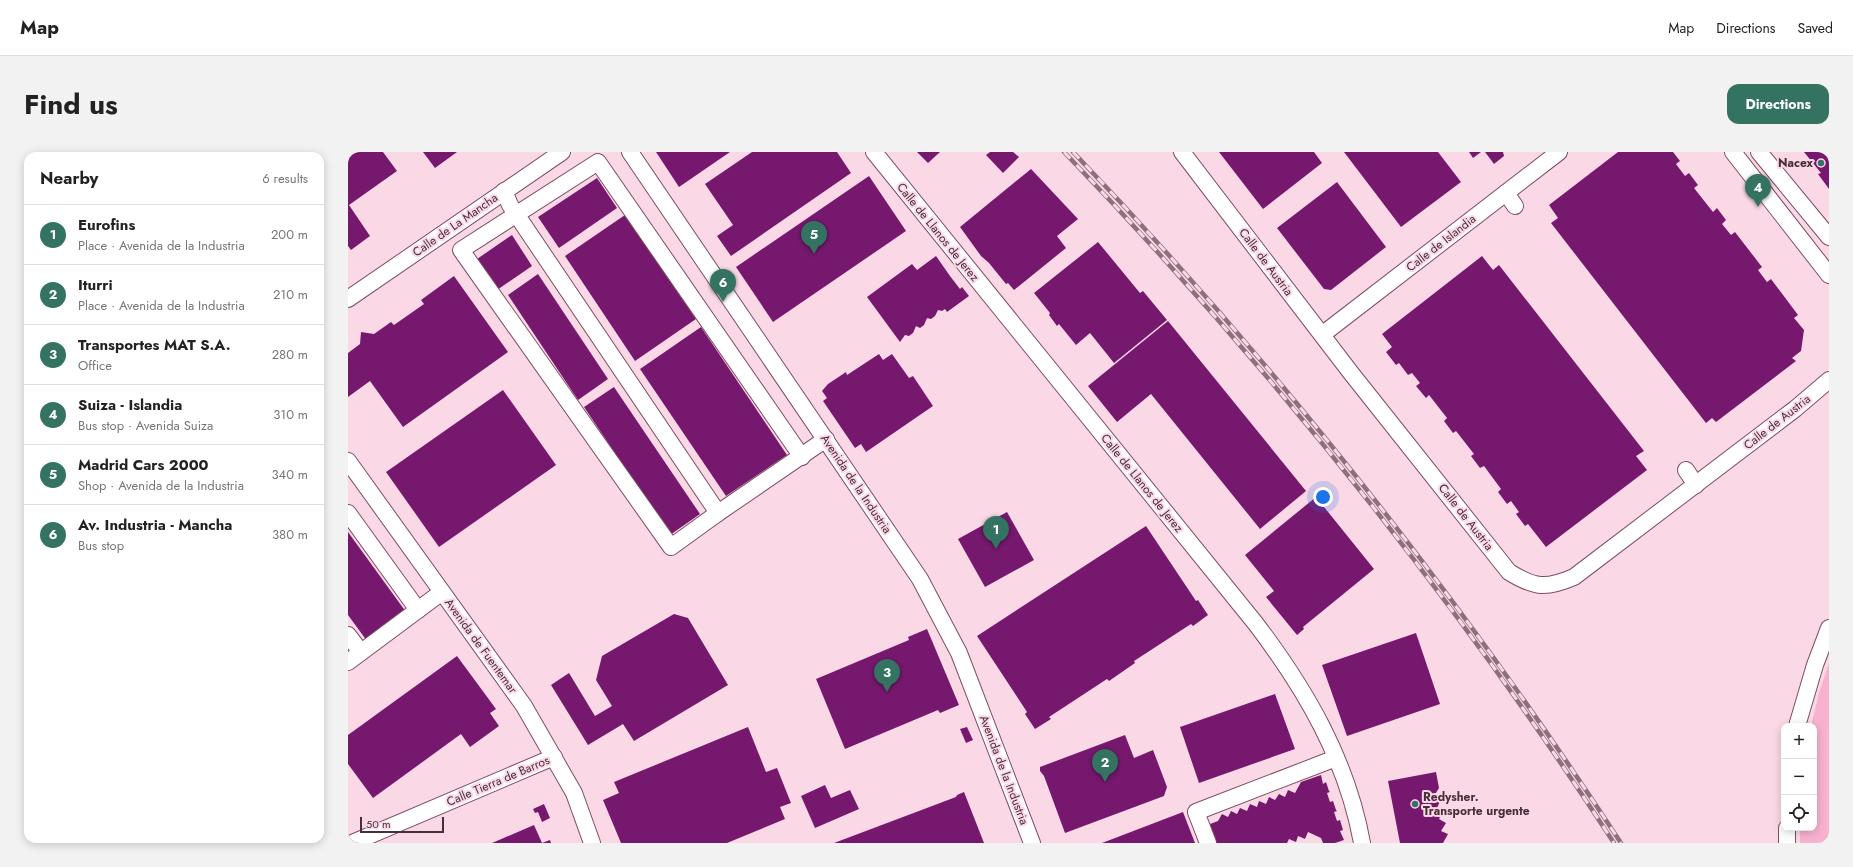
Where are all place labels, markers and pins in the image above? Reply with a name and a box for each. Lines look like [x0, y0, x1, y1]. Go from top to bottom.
place label: Nacex [1778, 154, 1814, 172]
marker: Nacex [1816, 158, 1826, 168]
pin: 4 [1745, 174, 1771, 207]
pin: 5 [801, 221, 827, 254]
pin: 6 [710, 269, 736, 302]
pin: 1 [983, 516, 1009, 549]
pin: 3 [874, 659, 900, 692]
pin: 2 [1092, 749, 1118, 782]
place label: Redysher. Transporte urgente [1423, 788, 1530, 820]
marker: Redysher. Transporte urgente [1410, 799, 1420, 809]

